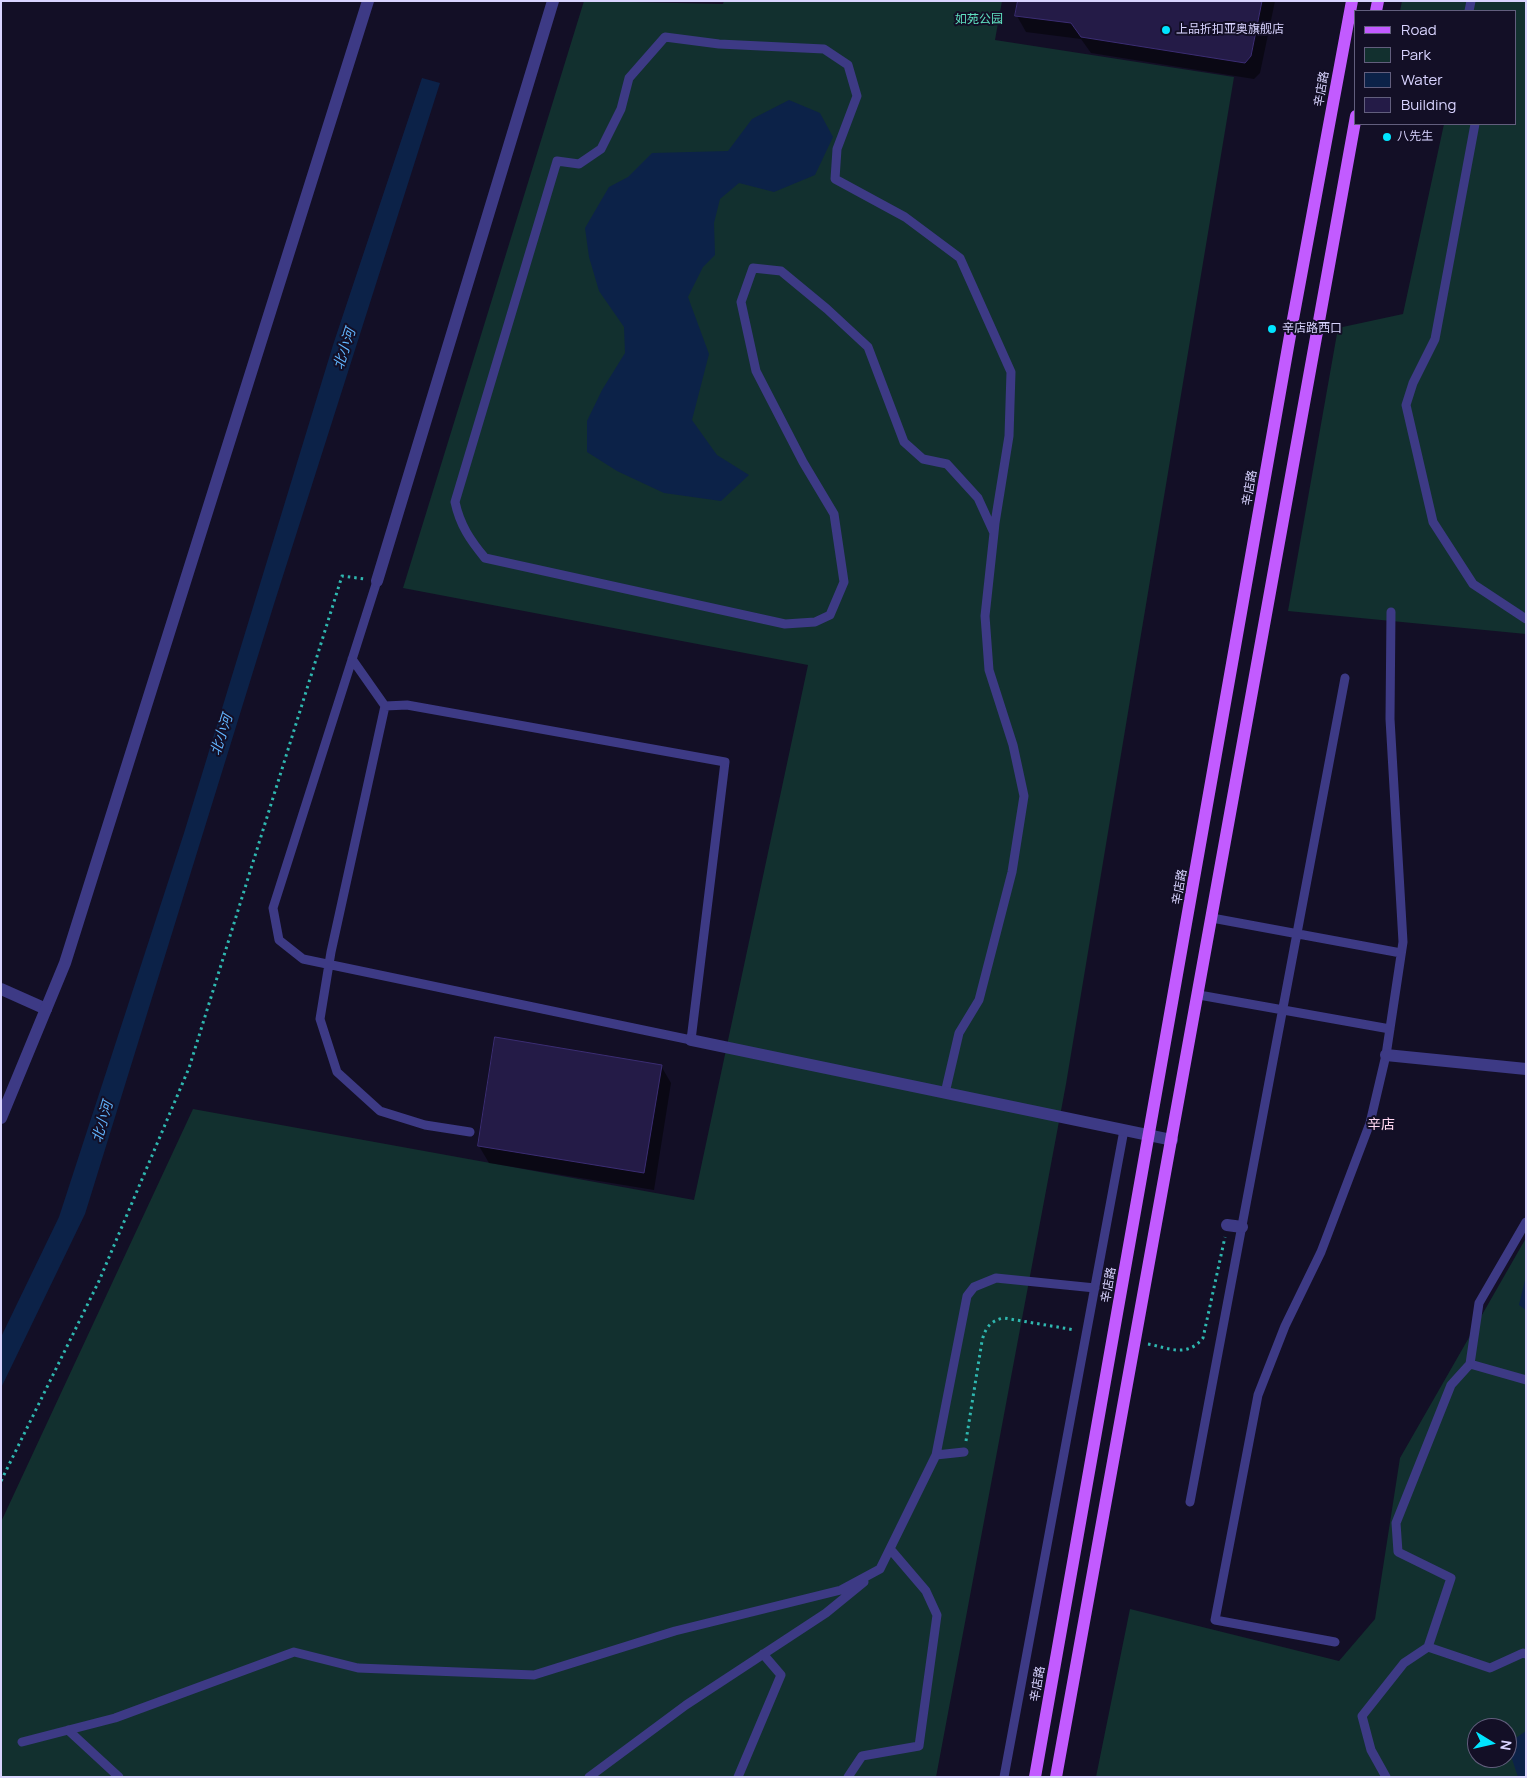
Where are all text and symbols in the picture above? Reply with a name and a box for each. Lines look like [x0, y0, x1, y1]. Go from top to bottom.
legend [1354, 10, 1517, 125]
park label: 如苑公园 [955, 13, 1003, 27]
text: Road [1401, 19, 1437, 40]
place label: 上品折扣亚奥旗舰店 [1176, 23, 1284, 37]
marker: 上品折扣亚奥旗舰店 [1160, 24, 1172, 36]
text: Park [1401, 44, 1431, 65]
text: Water [1401, 69, 1443, 90]
street label: 辛店路 [1312, 70, 1332, 108]
text: Building [1401, 94, 1456, 115]
place label: 八先生 [1397, 130, 1433, 144]
marker: 八先生 [1381, 131, 1393, 143]
place label: 辛店路西口 [1282, 322, 1342, 336]
marker: 辛店路西口 [1266, 323, 1278, 335]
water label: 北小河 [331, 326, 359, 372]
street label: 辛店路 [1240, 469, 1260, 507]
water label: 北小河 [208, 712, 236, 758]
street label: 辛店路 [1170, 868, 1190, 906]
water label: 北小河 [89, 1099, 117, 1145]
district label: 辛店 [1367, 1117, 1395, 1133]
street label: 辛店路 [1099, 1266, 1119, 1304]
street label: 辛店路 [1028, 1665, 1048, 1703]
north arrow [1467, 1718, 1517, 1768]
text: N [1496, 1739, 1516, 1752]

